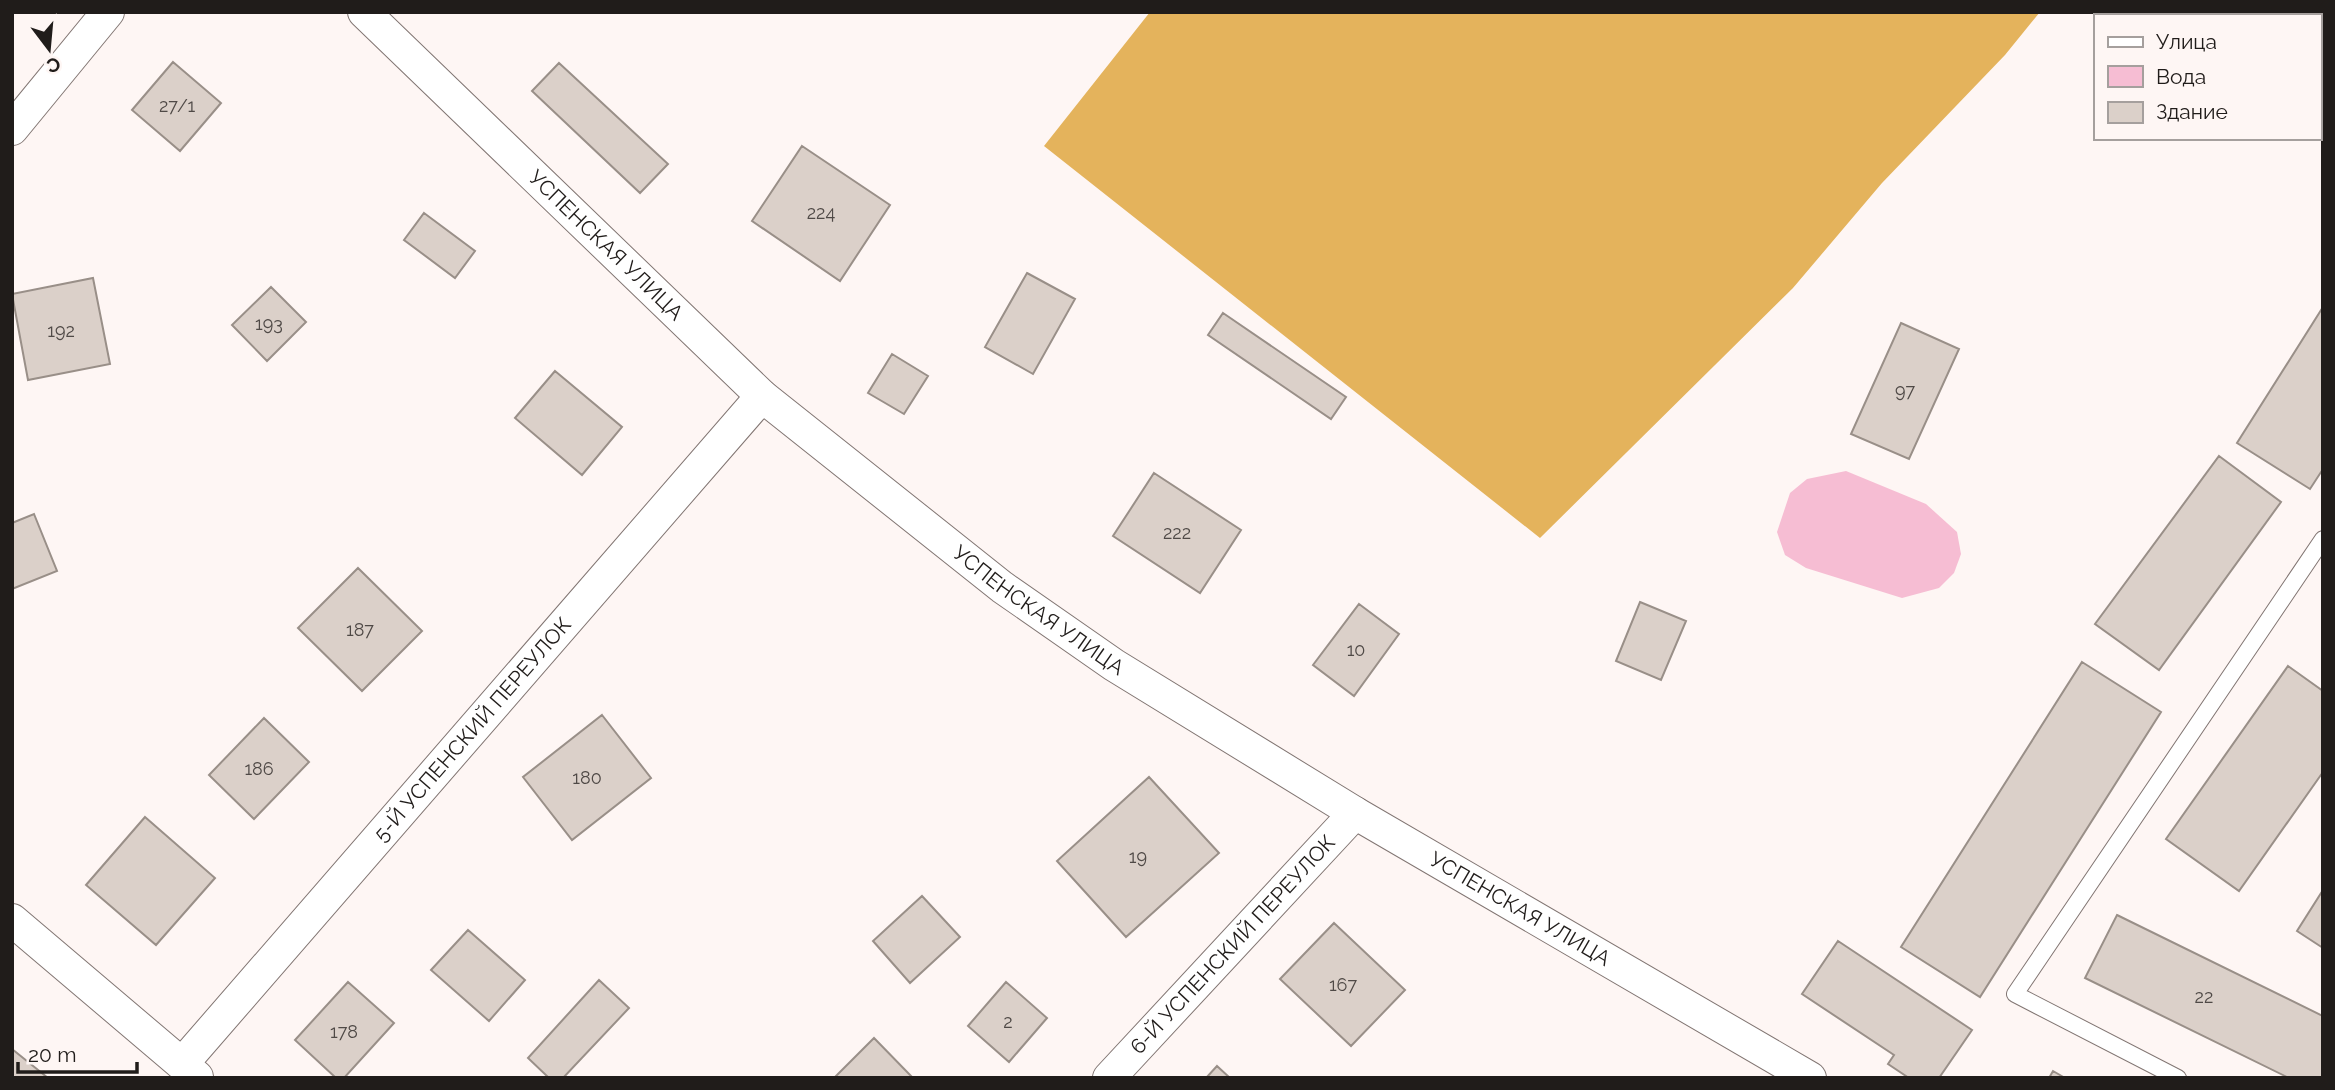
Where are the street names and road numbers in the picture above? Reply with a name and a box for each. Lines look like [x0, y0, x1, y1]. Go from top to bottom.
street label: УСПЕНСКАЯ УЛИЦА [524, 165, 689, 325]
street label: УСПЕНСКАЯ УЛИЦА [948, 540, 1129, 680]
street label: 5-Й УСПЕНСКИЙ ПЕРЕУЛОК [368, 612, 576, 846]
street label: 6-Й УСПЕНСКИЙ ПЕРЕУЛОК [1125, 830, 1340, 1059]
street label: УСПЕНСКАЯ УЛИЦА [1425, 846, 1615, 971]

